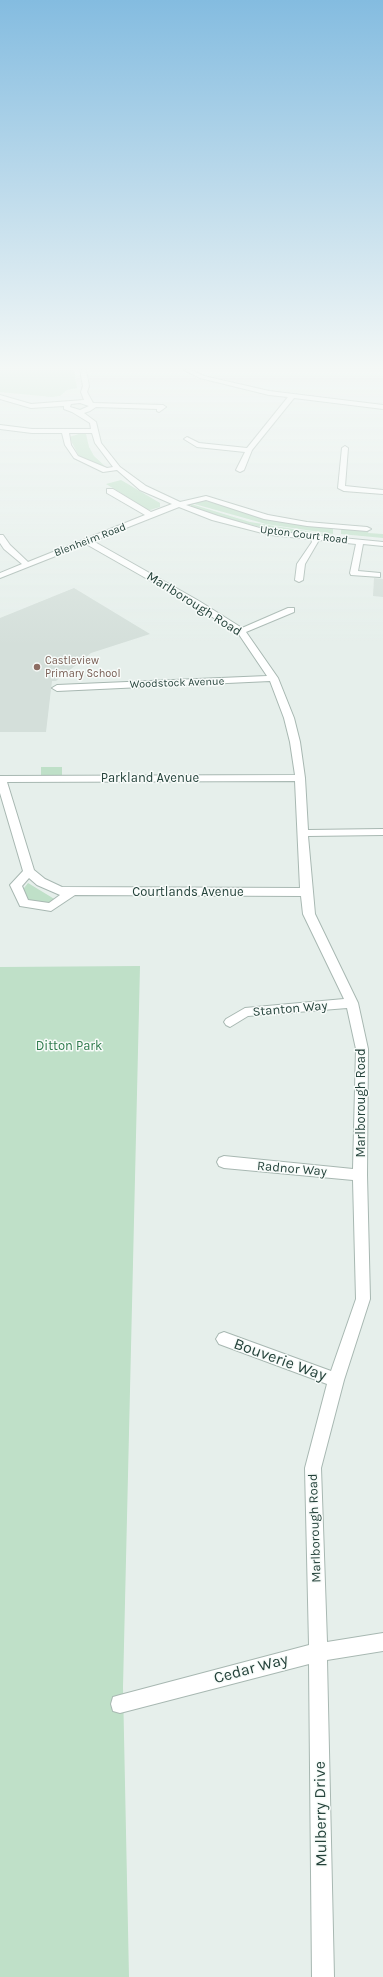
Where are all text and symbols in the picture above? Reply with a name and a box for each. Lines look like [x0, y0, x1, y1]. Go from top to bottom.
street label: Blenheim Road [52, 520, 128, 560]
street label: Upton Court Road [259, 523, 349, 547]
street label: Marlborough Road [144, 568, 244, 640]
place label: Castleview Primary School [45, 654, 120, 680]
marker: Castleview Primary School [32, 662, 42, 672]
street label: Woodstock Avenue [129, 675, 225, 691]
street label: Parkland Avenue [101, 770, 199, 786]
street label: Courtlands Avenue [132, 884, 244, 900]
street label: Stanton Way [252, 998, 328, 1020]
park label: Ditton Park [36, 1038, 102, 1054]
street label: Marlborough Road [353, 1048, 369, 1158]
street label: Radnor Way [256, 1158, 328, 1180]
street label: Bouverie Way [231, 1334, 329, 1386]
street label: Marlborough Road [305, 1473, 325, 1583]
street label: Cedar Way [212, 1650, 290, 1688]
street label: Mulberry Drive [310, 1761, 332, 1867]

